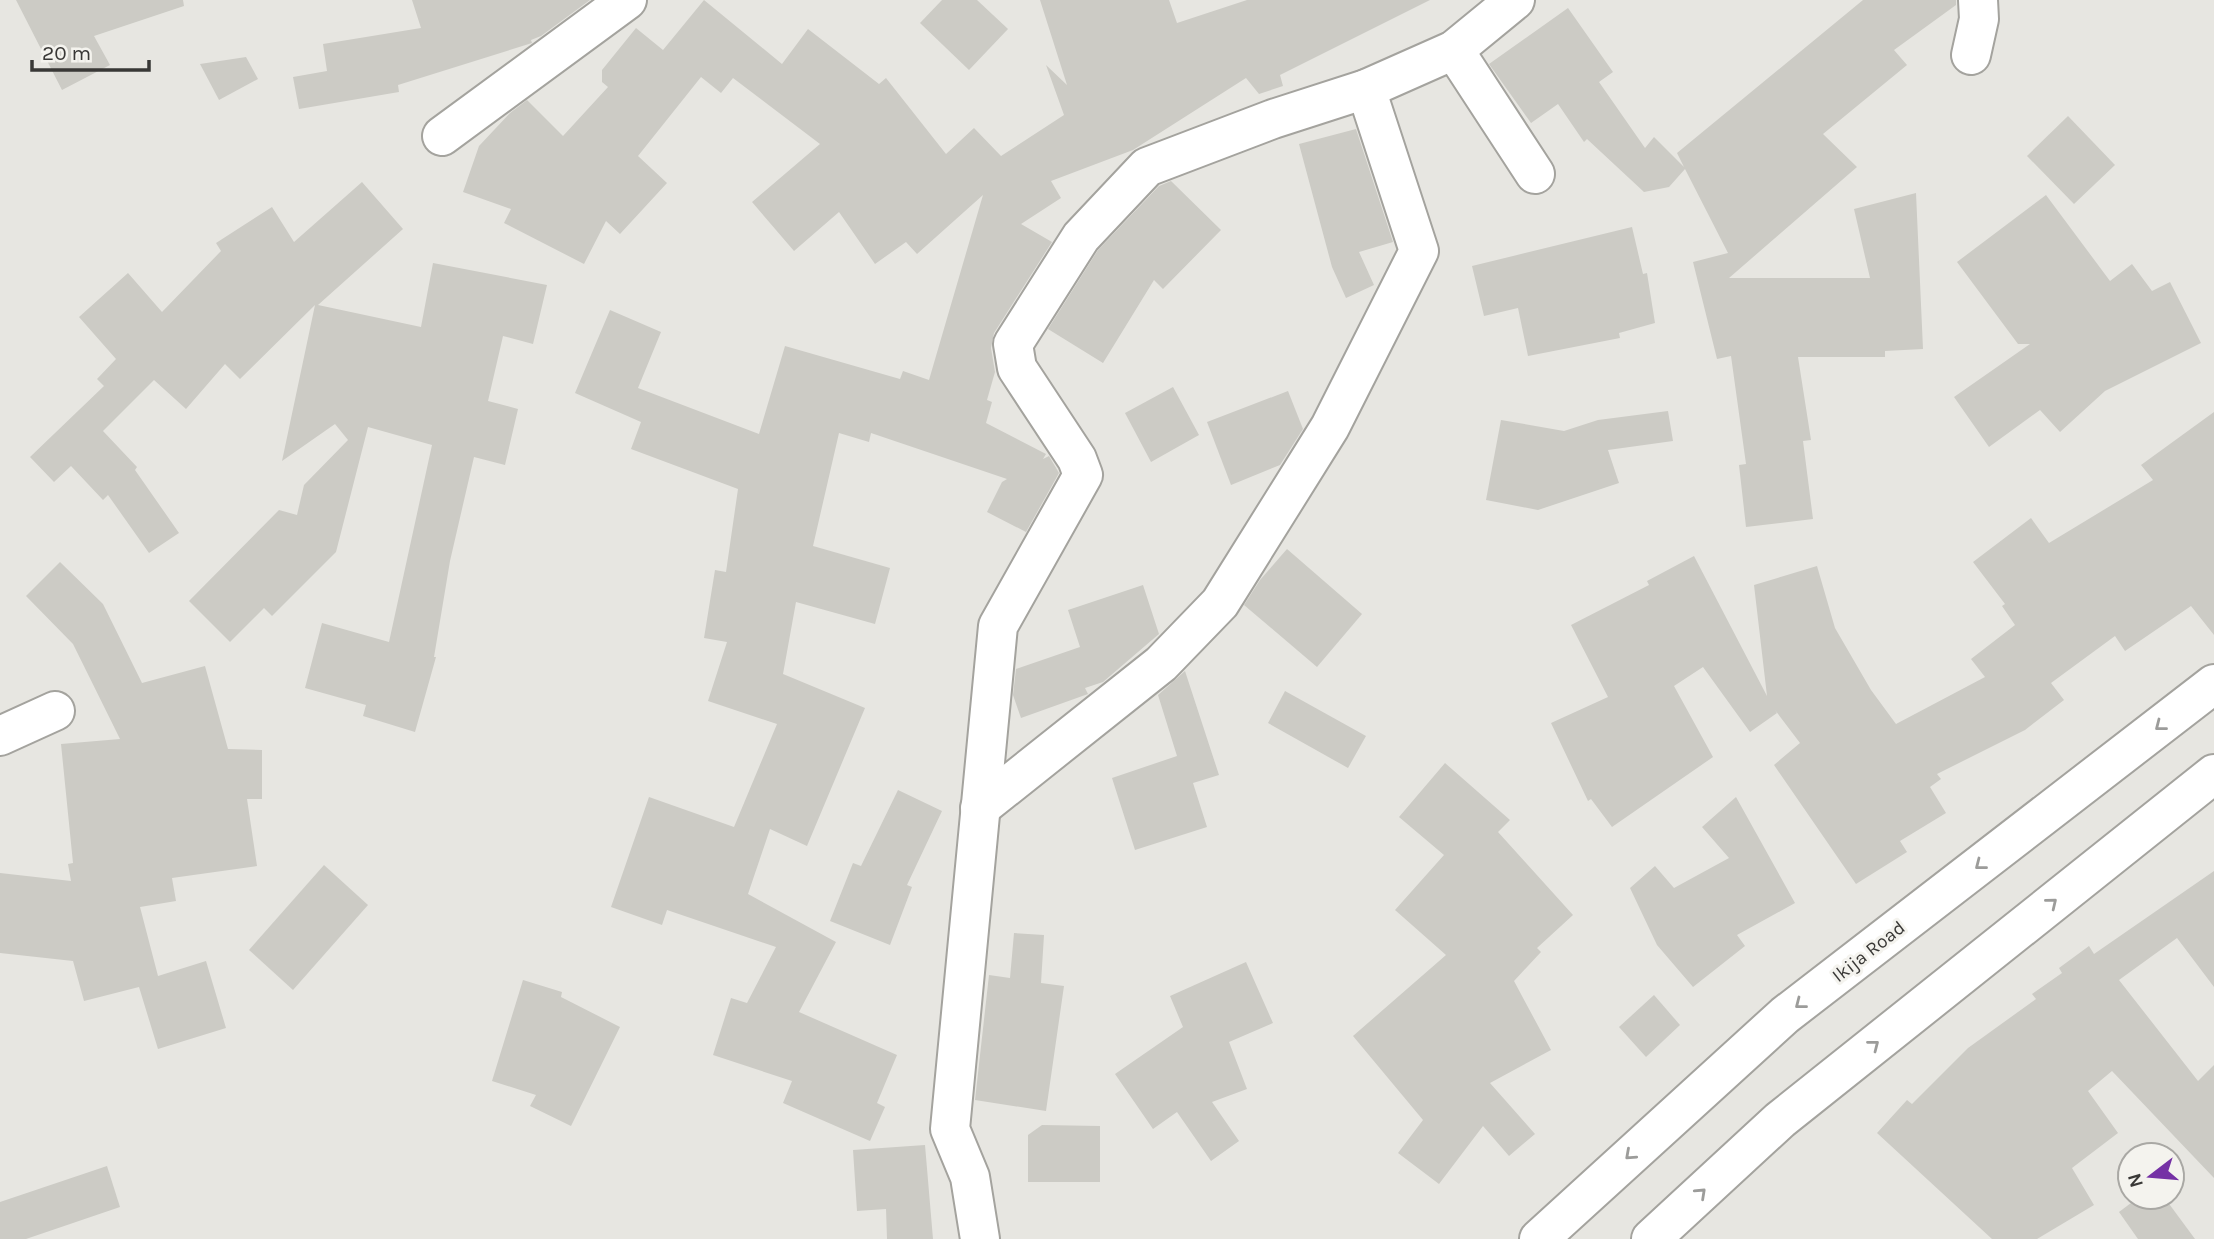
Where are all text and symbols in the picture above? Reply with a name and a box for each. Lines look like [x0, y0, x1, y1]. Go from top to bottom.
scale bar [32, 28, 149, 72]
text: 20 m [42, 41, 91, 65]
one-way arrow [2155, 717, 2168, 730]
one-way arrow [1975, 856, 1988, 869]
one-way arrow [2044, 899, 2057, 912]
street label: Ikija Road [1828, 917, 1909, 987]
one-way arrow [1795, 995, 1808, 1008]
one-way arrow [1865, 1041, 1878, 1053]
north arrow [2116, 1141, 2186, 1211]
one-way arrow [1625, 1147, 1638, 1160]
text: N [2123, 1171, 2148, 1190]
one-way arrow [1693, 1188, 1706, 1201]

